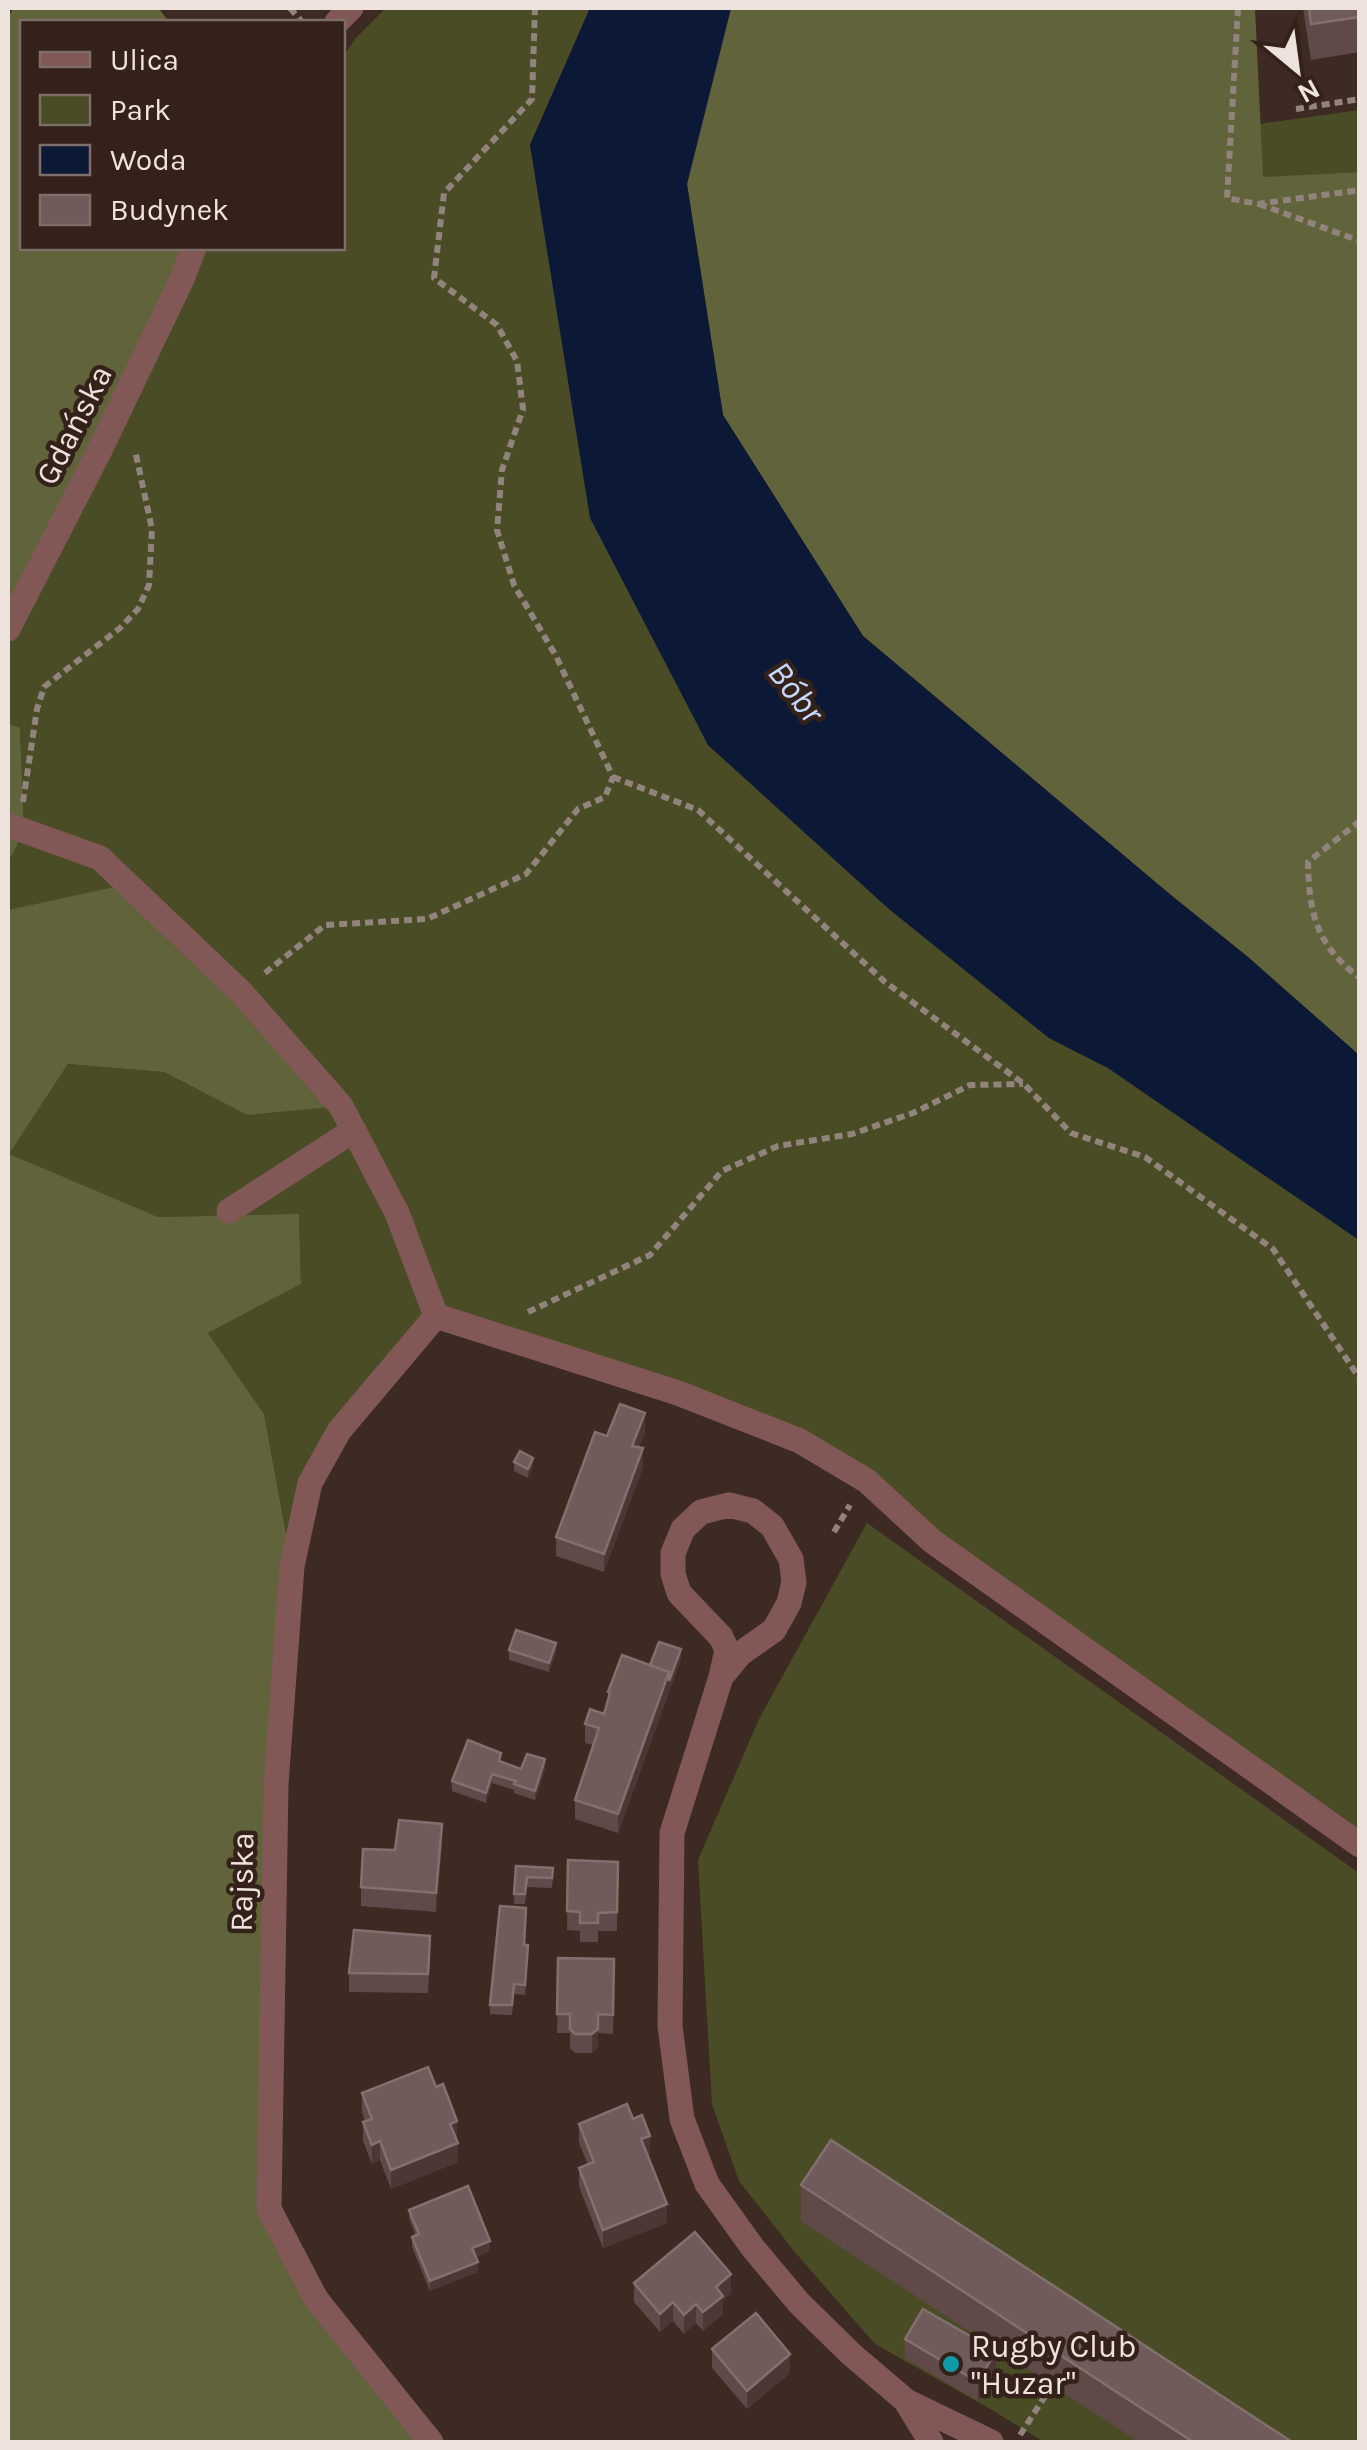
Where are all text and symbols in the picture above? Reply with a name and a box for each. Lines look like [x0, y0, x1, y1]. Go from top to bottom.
legend [20, 20, 345, 250]
north arrow [1247, 20, 1347, 120]
text: Ulica [110, 42, 179, 78]
text: N [1292, 72, 1326, 111]
text: Park [110, 92, 171, 128]
text: Woda [110, 142, 187, 178]
text: Budynek [110, 192, 229, 228]
street label: Gdańska [28, 359, 120, 491]
water label: Bóbr [759, 653, 833, 732]
street label: Rajska [223, 1832, 261, 1932]
place label: Rugby Club "Huzar" [971, 2328, 1136, 2402]
marker: Rugby Club "Huzar" [940, 2353, 962, 2375]

